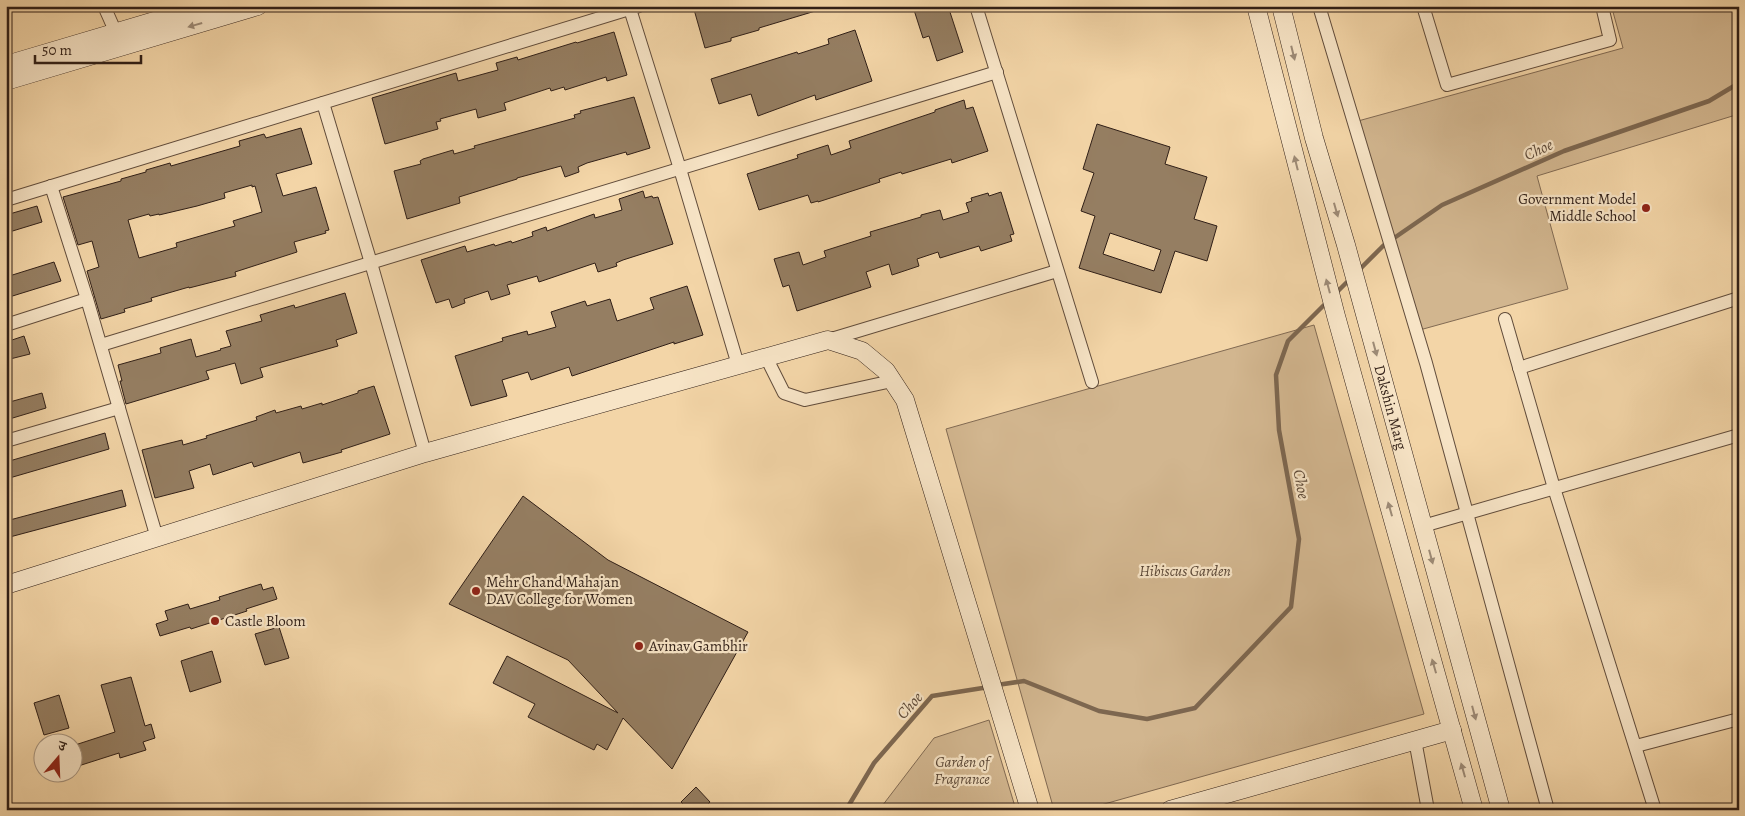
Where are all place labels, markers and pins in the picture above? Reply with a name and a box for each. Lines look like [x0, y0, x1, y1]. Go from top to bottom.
place label: Government Model Middle School [1518, 189, 1636, 226]
marker: Government Model Middle School [1640, 202, 1652, 214]
place label: Mehr Chand Mahajan DAV College for Women [486, 572, 633, 609]
marker: Mehr Chand Mahajan DAV College for Women [470, 585, 482, 597]
place label: Castle Bloom [225, 611, 306, 631]
marker: Castle Bloom [209, 615, 221, 627]
place label: Avinav Gambhir [648, 636, 748, 656]
marker: Avinav Gambhir [633, 640, 645, 652]

